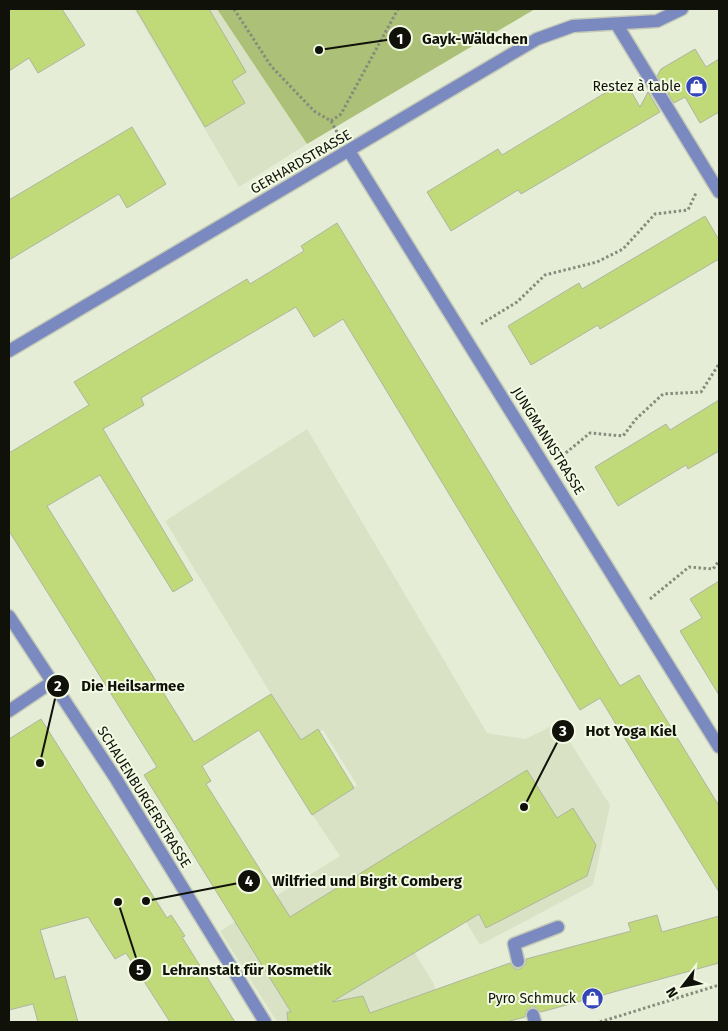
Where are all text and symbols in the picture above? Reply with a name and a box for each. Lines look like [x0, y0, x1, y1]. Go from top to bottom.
callout: Gayk-Wäldchen [387, 23, 538, 53]
text: 1 [397, 30, 403, 48]
text: Gayk-Wäldchen [422, 30, 528, 48]
shop icon: Restez à table [685, 74, 709, 98]
place label: Restez à table [592, 78, 681, 95]
street label: GERHARDSTRASSE [248, 126, 354, 198]
street label: JUNGMANNSTRASSE [508, 384, 588, 498]
callout: Die Heilsarmee [46, 671, 194, 701]
text: 2 [54, 677, 62, 695]
text: Die Heilsarmee [81, 677, 185, 695]
callout: Hot Yoga Kiel [551, 716, 687, 746]
text: 3 [558, 722, 567, 740]
text: Hot Yoga Kiel [586, 722, 677, 740]
street label: SCHAUENBURGERSTRASSE [93, 723, 195, 871]
callout: Wilfried und Birgit Comberg [237, 866, 472, 896]
text: 4 [245, 872, 254, 890]
text: Wilfried und Birgit Comberg [272, 872, 463, 890]
callout: Lehranstalt für Kosmetik [127, 955, 341, 985]
text: 5 [136, 961, 144, 979]
text: Lehranstalt für Kosmetik [162, 961, 332, 979]
north arrow [658, 961, 708, 1011]
text: N [663, 984, 682, 1001]
shop icon: Pyro Schmuck [580, 986, 604, 1010]
place label: Pyro Schmuck [488, 990, 577, 1007]

